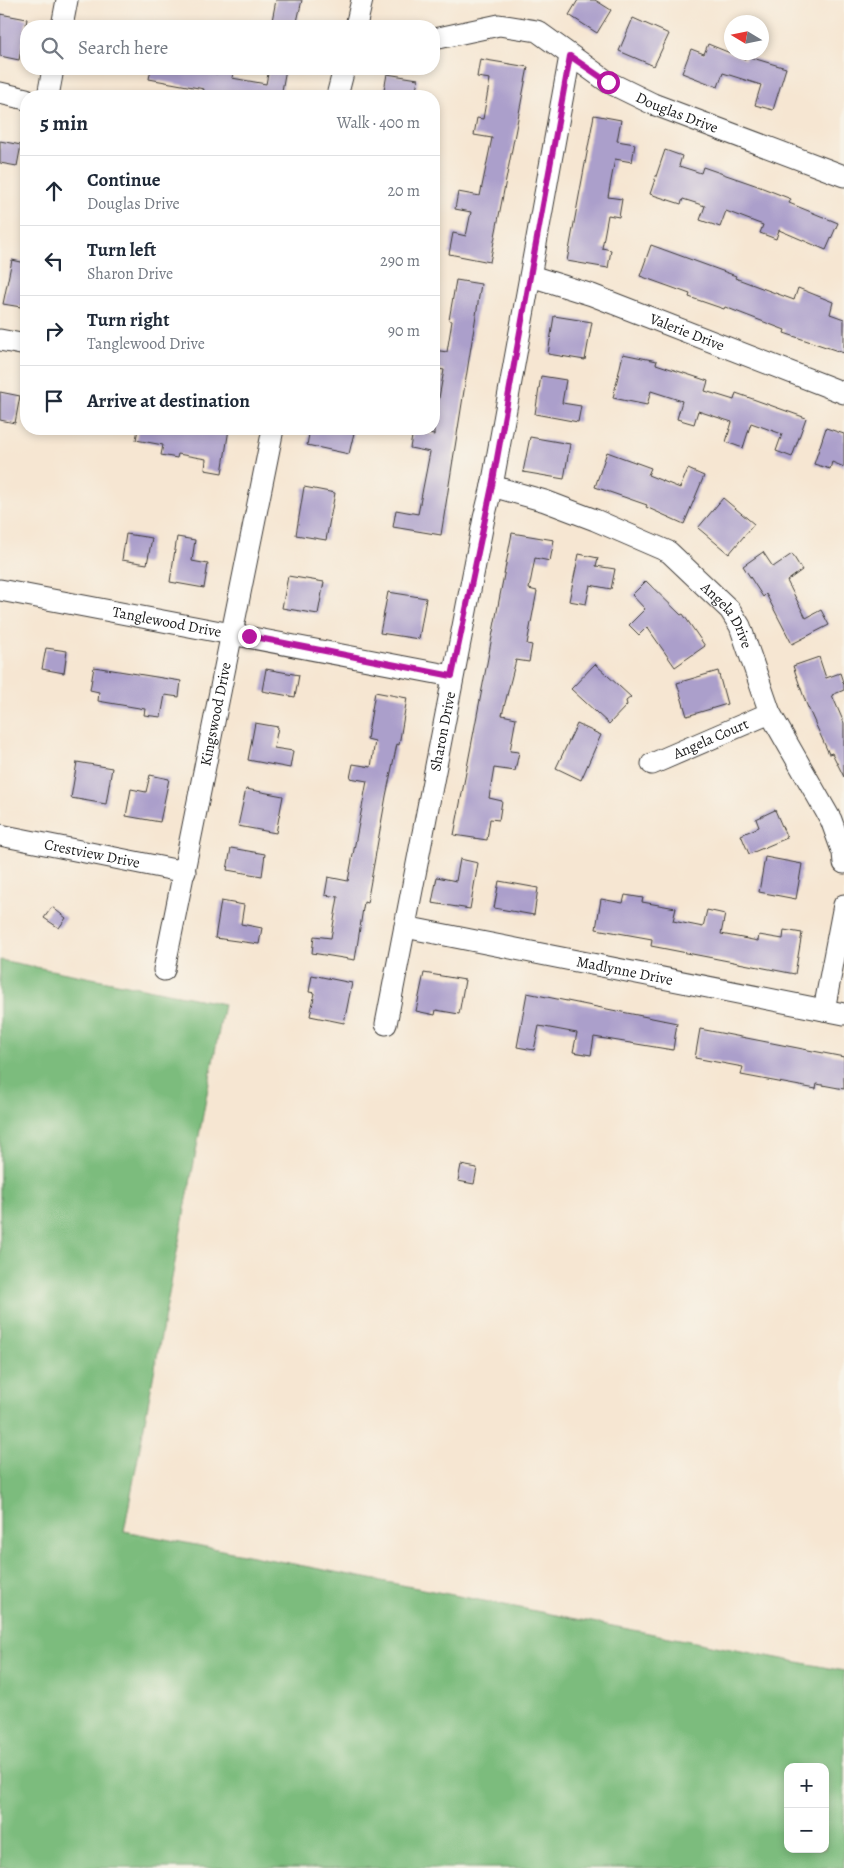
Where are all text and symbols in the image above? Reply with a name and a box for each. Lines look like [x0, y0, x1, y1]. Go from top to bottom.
north arrow [724, 15, 769, 60]
search box [20, 20, 440, 75]
icon: search [38, 34, 66, 62]
text: Search here [78, 35, 168, 61]
route start [597, 71, 620, 94]
street label: Douglas Drive [632, 87, 721, 138]
text: 5 min [40, 109, 88, 137]
text: Walk · 400 m [337, 112, 420, 134]
text: Continue [87, 167, 161, 193]
icon: ahead [40, 177, 68, 205]
text: 20 m [387, 180, 420, 202]
text: Douglas Drive [87, 193, 180, 215]
text: Turn left [87, 237, 156, 263]
icon: left [40, 247, 68, 275]
text: 290 m [380, 250, 420, 272]
text: Sharon Drive [87, 263, 173, 285]
text: Turn right [87, 307, 169, 333]
street label: Valerie Drive [646, 308, 728, 356]
icon: right [40, 317, 68, 345]
text: 90 m [388, 320, 420, 342]
text: Tanglewood Drive [87, 333, 205, 355]
icon: arrive [40, 387, 68, 415]
text: Arrive at destination [87, 388, 250, 414]
street label: Angela Drive [696, 577, 757, 651]
street label: Tanglewood Drive [111, 602, 223, 642]
route end [238, 625, 261, 648]
street label: Kingswood Drive [195, 660, 236, 768]
street label: Sharon Drive [425, 690, 460, 773]
street label: Angela Court [669, 714, 751, 764]
street label: Crestview Drive [42, 834, 142, 873]
street label: Madlynne Drive [575, 951, 675, 990]
map controls [784, 1763, 829, 1853]
button: + [784, 1763, 829, 1808]
button: − [784, 1808, 829, 1853]

